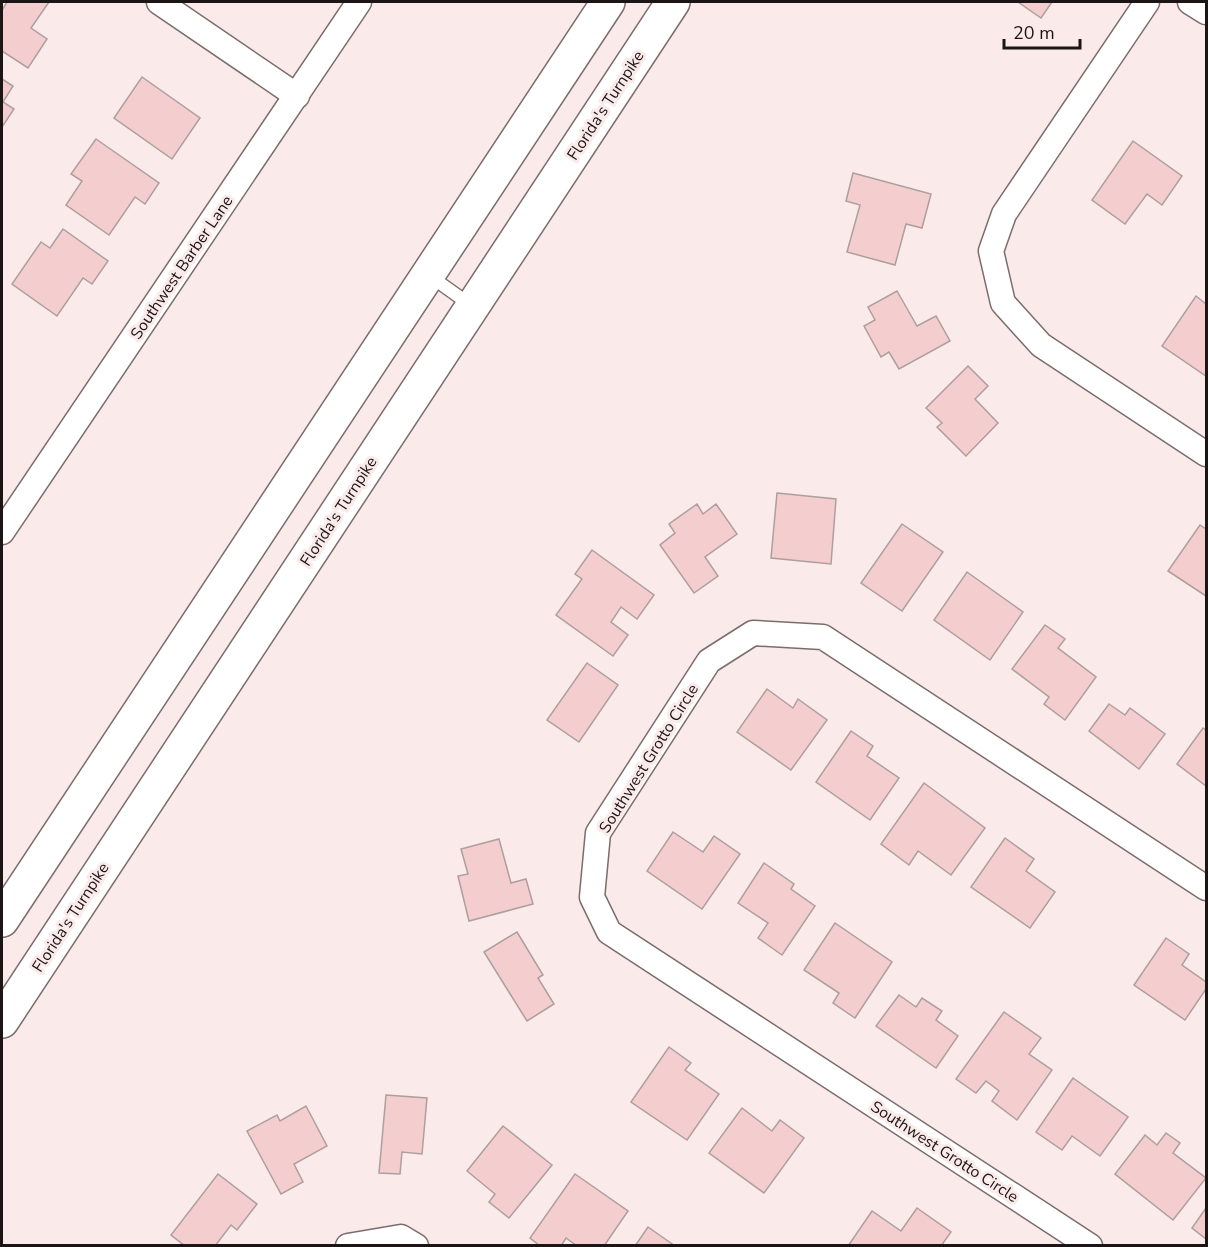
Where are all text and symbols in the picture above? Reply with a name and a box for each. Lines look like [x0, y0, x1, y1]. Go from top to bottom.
scale bar [1004, 12, 1080, 50]
text: 20 m [1013, 21, 1055, 45]
street label: Florida's Turnpike [562, 46, 650, 165]
street label: Southwest Barber Lane [125, 191, 238, 344]
street label: Florida's Turnpike [295, 452, 383, 571]
street label: Southwest Grotto Circle [594, 680, 704, 837]
street label: Florida's Turnpike [27, 858, 115, 977]
street label: Southwest Grotto Circle [866, 1096, 1023, 1208]

